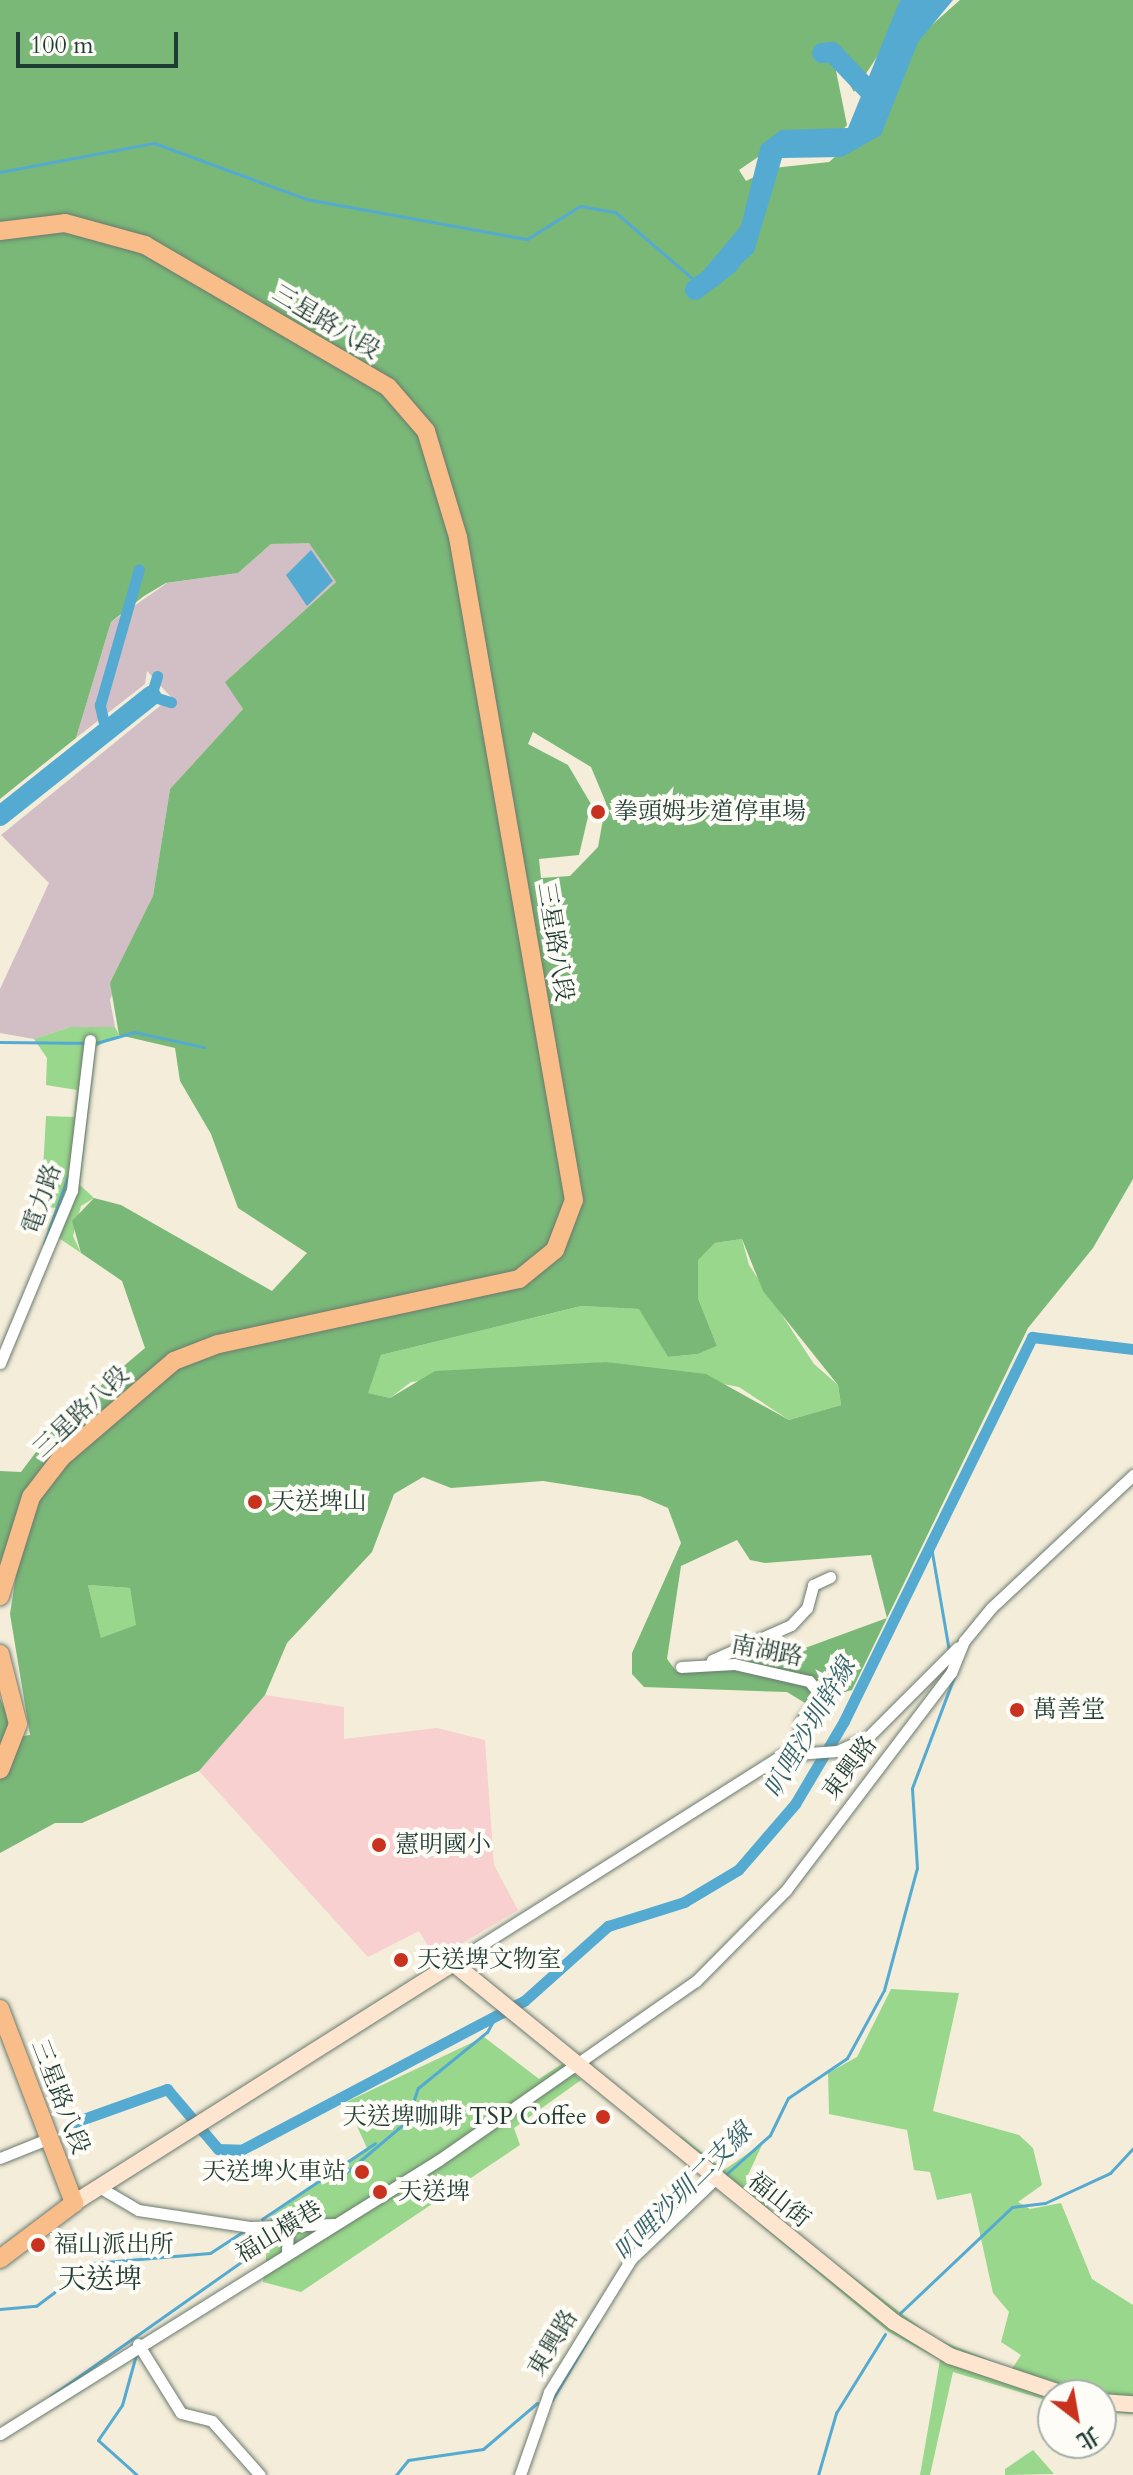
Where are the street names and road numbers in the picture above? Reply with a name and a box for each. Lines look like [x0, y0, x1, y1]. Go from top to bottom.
street label: 三星路八段 [267, 279, 385, 365]
street label: 三星路八段 [531, 880, 579, 1004]
street label: 電力路 [17, 1160, 67, 1238]
street label: 三星路八段 [27, 1361, 135, 1463]
street label: 南湖路 [729, 1630, 805, 1672]
street label: 東興路 [817, 1731, 883, 1805]
street label: 三星路八段 [25, 2036, 95, 2158]
street label: 福山街 [742, 2166, 816, 2234]
street label: 福山橫巷 [230, 2195, 328, 2269]
street label: 東興路 [522, 2305, 584, 2381]

